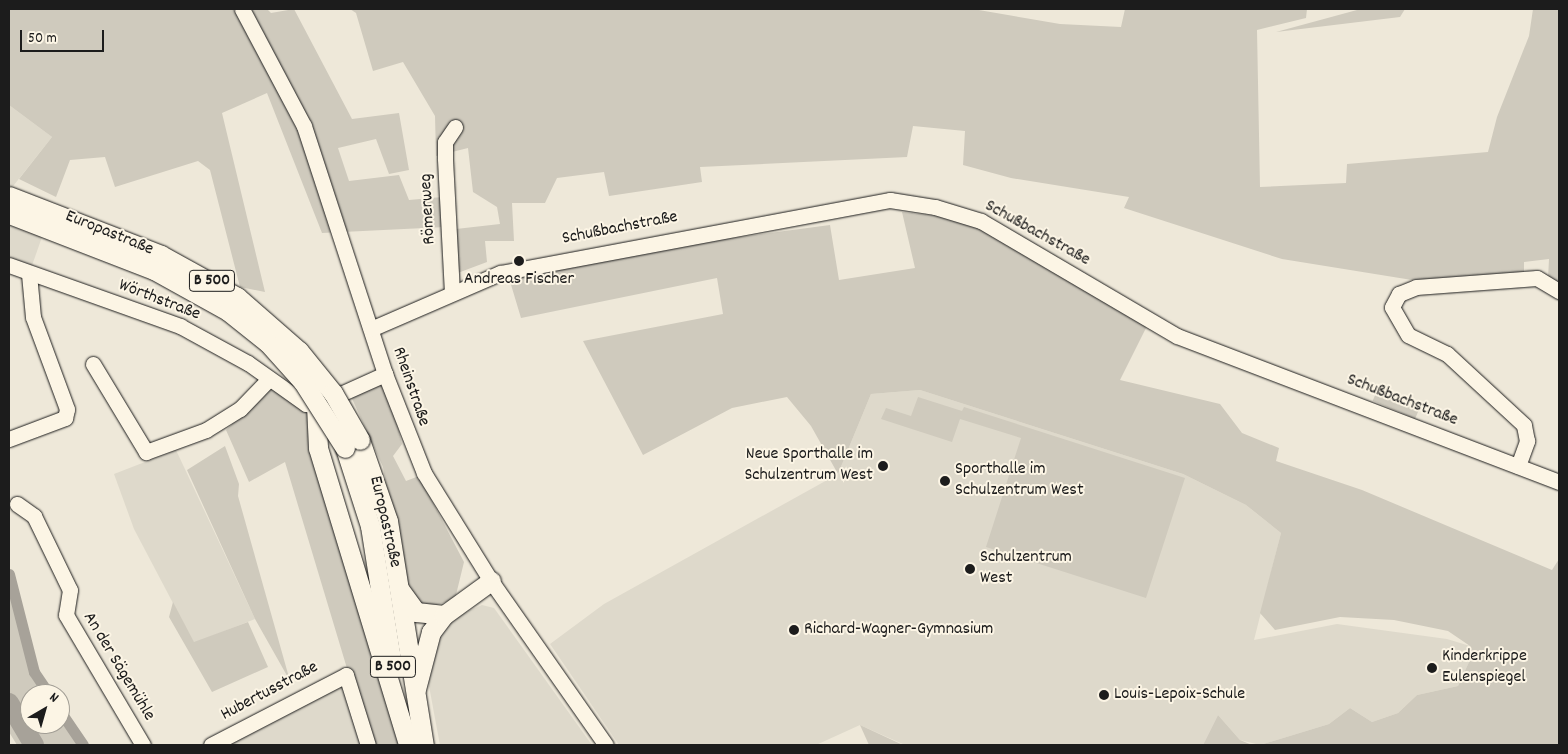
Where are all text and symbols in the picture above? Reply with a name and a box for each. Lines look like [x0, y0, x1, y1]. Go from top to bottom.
scale bar [22, 20, 106, 52]
text: 50 m [28, 28, 57, 50]
street label: Römerweg [416, 173, 442, 245]
street label: Schußbachstraße [980, 196, 1094, 272]
street label: Europastraße [62, 207, 156, 261]
street label: Schußbachstraße [560, 207, 680, 251]
marker: Andreas Fischer [513, 255, 525, 267]
road number: B 500 [188, 268, 236, 294]
place label: Andreas Fischer [464, 269, 574, 291]
street label: Wörthstraße [115, 276, 203, 326]
street label: Rheinstraße [386, 345, 434, 429]
street label: Schußbachstraße [1343, 370, 1461, 432]
place label: Neue Sporthalle im Schulzentrum West [744, 445, 873, 488]
marker: Neue Sporthalle im Schulzentrum West [877, 460, 889, 472]
place label: Sporthalle im Schulzentrum West [955, 460, 1084, 502]
street label: Europastraße [363, 474, 405, 570]
marker: Sporthalle im Schulzentrum West [939, 475, 951, 487]
place label: Schulzentrum West [980, 548, 1072, 590]
marker: Schulzentrum West [964, 563, 976, 575]
street label: An der Sägemühle [77, 609, 159, 725]
place label: Richard-Wagner-Gymnasium [804, 619, 993, 641]
marker: Richard-Wagner-Gymnasium [788, 624, 800, 636]
place label: Kinderkrippe Eulenspiegel [1442, 647, 1527, 690]
road number: B 500 [369, 654, 417, 680]
street label: Hubertusstraße [218, 657, 322, 727]
marker: Kinderkrippe Eulenspiegel [1426, 662, 1438, 674]
north arrow [20, 684, 70, 734]
place label: Louis-Lepoix-Schule [1114, 684, 1245, 706]
text: N [45, 688, 62, 708]
marker: Louis-Lepoix-Schule [1098, 689, 1110, 701]

